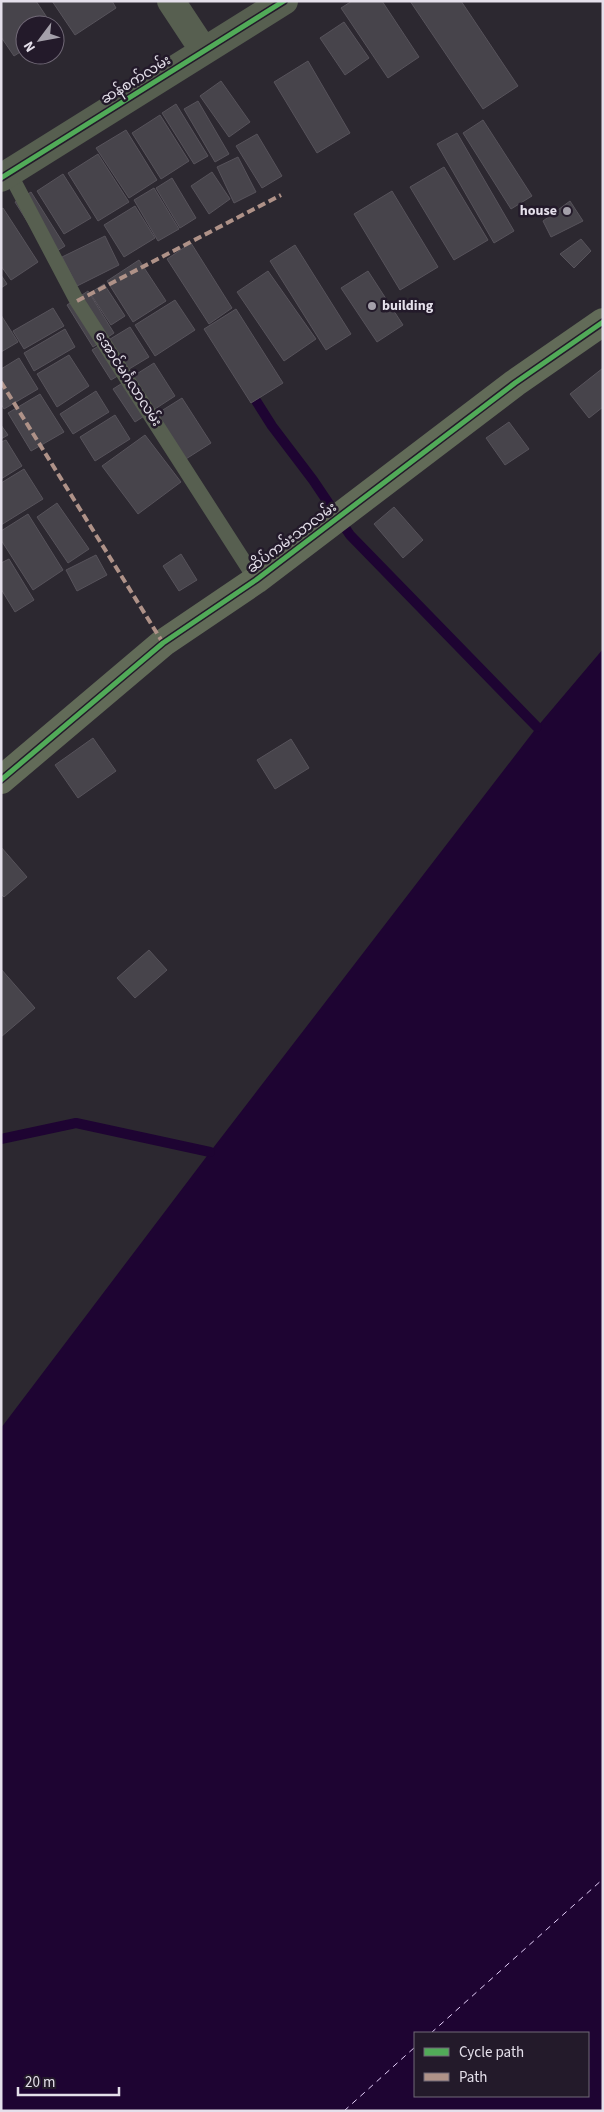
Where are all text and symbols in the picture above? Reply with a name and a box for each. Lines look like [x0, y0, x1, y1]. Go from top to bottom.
north arrow [15, 15, 65, 65]
text: N [19, 37, 41, 56]
street label: ဆန်စက်လမ်း [97, 50, 175, 110]
place label: house [520, 201, 557, 221]
marker: house [561, 205, 573, 217]
place label: building [382, 296, 434, 316]
marker: building [366, 300, 378, 312]
street label: အောင်မင်္ဂလာလမ်း [90, 327, 167, 431]
street label: ဆိပ်ကမ်းသာလမ်း [242, 497, 341, 578]
legend [414, 2032, 589, 2097]
text: Cycle path [459, 2042, 524, 2063]
scale bar [18, 2064, 119, 2096]
text: Path [459, 2067, 487, 2088]
text: 20 m [25, 2072, 55, 2093]

